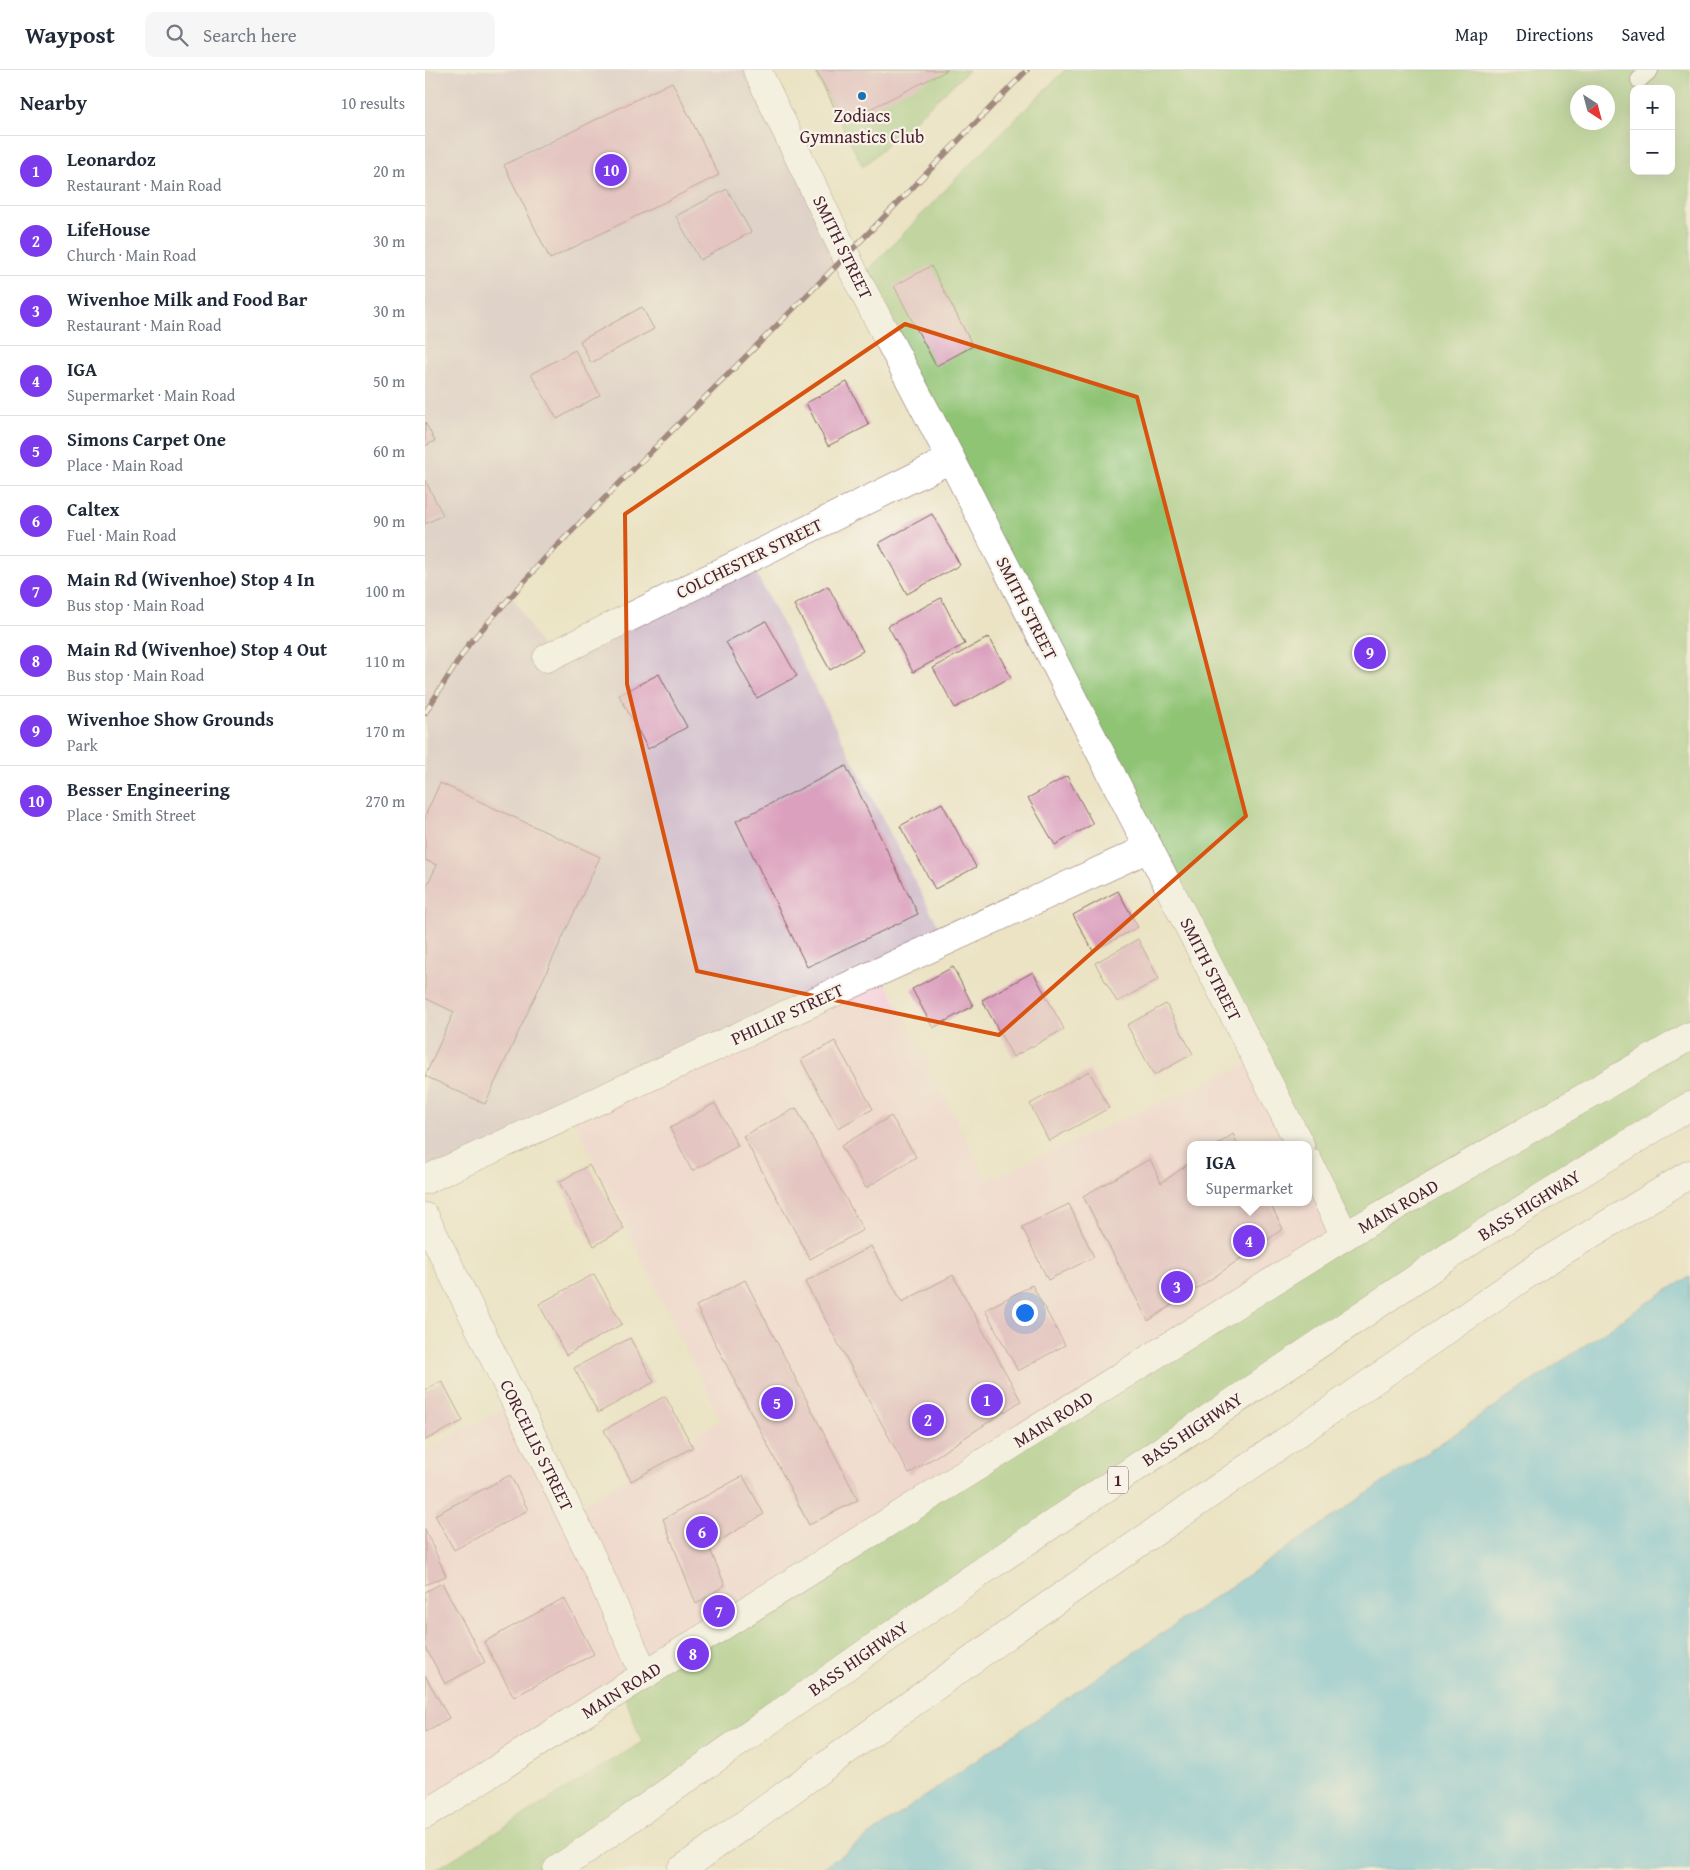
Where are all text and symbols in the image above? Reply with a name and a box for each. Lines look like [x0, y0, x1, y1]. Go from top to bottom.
search box [145, 12, 495, 57]
text: Waypost [25, 17, 115, 52]
icon: search [163, 21, 191, 49]
text: Search here [203, 21, 297, 49]
text: Map [1455, 21, 1488, 48]
text: Directions [1516, 21, 1593, 48]
text: Saved [1621, 21, 1665, 48]
north arrow [1570, 85, 1615, 130]
map controls [1630, 85, 1675, 175]
button: + [1630, 85, 1675, 130]
text: Nearby [20, 87, 87, 118]
marker: Zodiacs Gymnastics Club [856, 90, 868, 102]
text: 10 results [341, 91, 405, 115]
place label: Zodiacs Gymnastics Club [800, 102, 924, 150]
button: − [1630, 130, 1675, 175]
text: Leonardoz [67, 145, 156, 173]
pin: 10 [595, 151, 627, 189]
text: 1 [32, 159, 40, 183]
text: 20 m [373, 159, 405, 183]
text: Restaurant · Main Road [67, 173, 221, 197]
street label: SMITH STREET [806, 190, 880, 304]
text: LifeHouse [67, 215, 150, 243]
text: 2 [32, 229, 40, 253]
text: 30 m [373, 229, 405, 253]
text: Church · Main Road [67, 243, 196, 267]
text: Wivenhoe Milk and Food Bar [67, 285, 308, 313]
text: 3 [32, 299, 40, 323]
text: 30 m [373, 299, 405, 323]
text: Restaurant · Main Road [67, 313, 221, 337]
text: IGA [67, 355, 97, 383]
text: 4 [32, 369, 40, 393]
text: 50 m [373, 369, 405, 393]
text: Supermarket · Main Road [67, 383, 235, 407]
text: Simons Carpet One [67, 425, 226, 453]
text: 5 [32, 439, 40, 463]
text: 60 m [373, 439, 405, 463]
text: Place · Main Road [67, 453, 183, 477]
text: Caltex [67, 495, 120, 523]
text: 6 [32, 509, 40, 533]
text: 90 m [373, 509, 405, 533]
street label: COLCHESTER STREET [671, 511, 827, 605]
text: Fuel · Main Road [67, 523, 176, 547]
street label: SMITH STREET [989, 552, 1065, 664]
text: Main Rd (Wivenhoe) Stop 4 In [67, 565, 315, 593]
text: 7 [32, 579, 40, 603]
text: 100 m [365, 579, 405, 603]
text: Bus stop · Main Road [67, 593, 204, 617]
pin: 9 [1354, 634, 1386, 672]
text: Main Rd (Wivenhoe) Stop 4 Out [67, 635, 327, 663]
text: 8 [32, 649, 40, 673]
text: 110 m [365, 649, 405, 673]
text: Bus stop · Main Road [67, 663, 204, 687]
text: Wivenhoe Show Grounds [67, 705, 274, 733]
text: 9 [32, 719, 40, 743]
text: 170 m [365, 719, 405, 743]
text: Park [67, 733, 98, 757]
text: Besser Engineering [67, 775, 230, 803]
text: 10 [28, 789, 44, 813]
text: 270 m [365, 789, 405, 813]
text: Place · Smith Street [67, 803, 196, 827]
street label: SMITH STREET [1173, 913, 1249, 1025]
street label: PHILLIP STREET [726, 976, 848, 1052]
popup [1187, 1141, 1312, 1206]
text: IGA [1206, 1148, 1236, 1176]
street label: BASS HIGHWAY [1472, 1163, 1586, 1247]
street label: MAIN ROAD [1352, 1172, 1444, 1240]
text: Supermarket [1206, 1176, 1293, 1200]
pin: 4 [1233, 1222, 1265, 1260]
pin: 3 [1161, 1268, 1193, 1306]
your location [1012, 1300, 1038, 1326]
street label: CORCELLIS STREET [493, 1375, 581, 1515]
pin: 1 [971, 1381, 1003, 1419]
pin: 5 [761, 1384, 793, 1422]
street label: MAIN ROAD [1008, 1384, 1098, 1454]
street label: BASS HIGHWAY [1136, 1385, 1248, 1473]
pin: 2 [912, 1401, 944, 1439]
road number: 1 [1108, 1466, 1128, 1494]
pin: 6 [686, 1513, 718, 1551]
pin: 7 [703, 1592, 735, 1630]
street label: BASS HIGHWAY [802, 1613, 914, 1703]
pin: 8 [677, 1635, 709, 1673]
street label: MAIN ROAD [576, 1655, 666, 1725]

